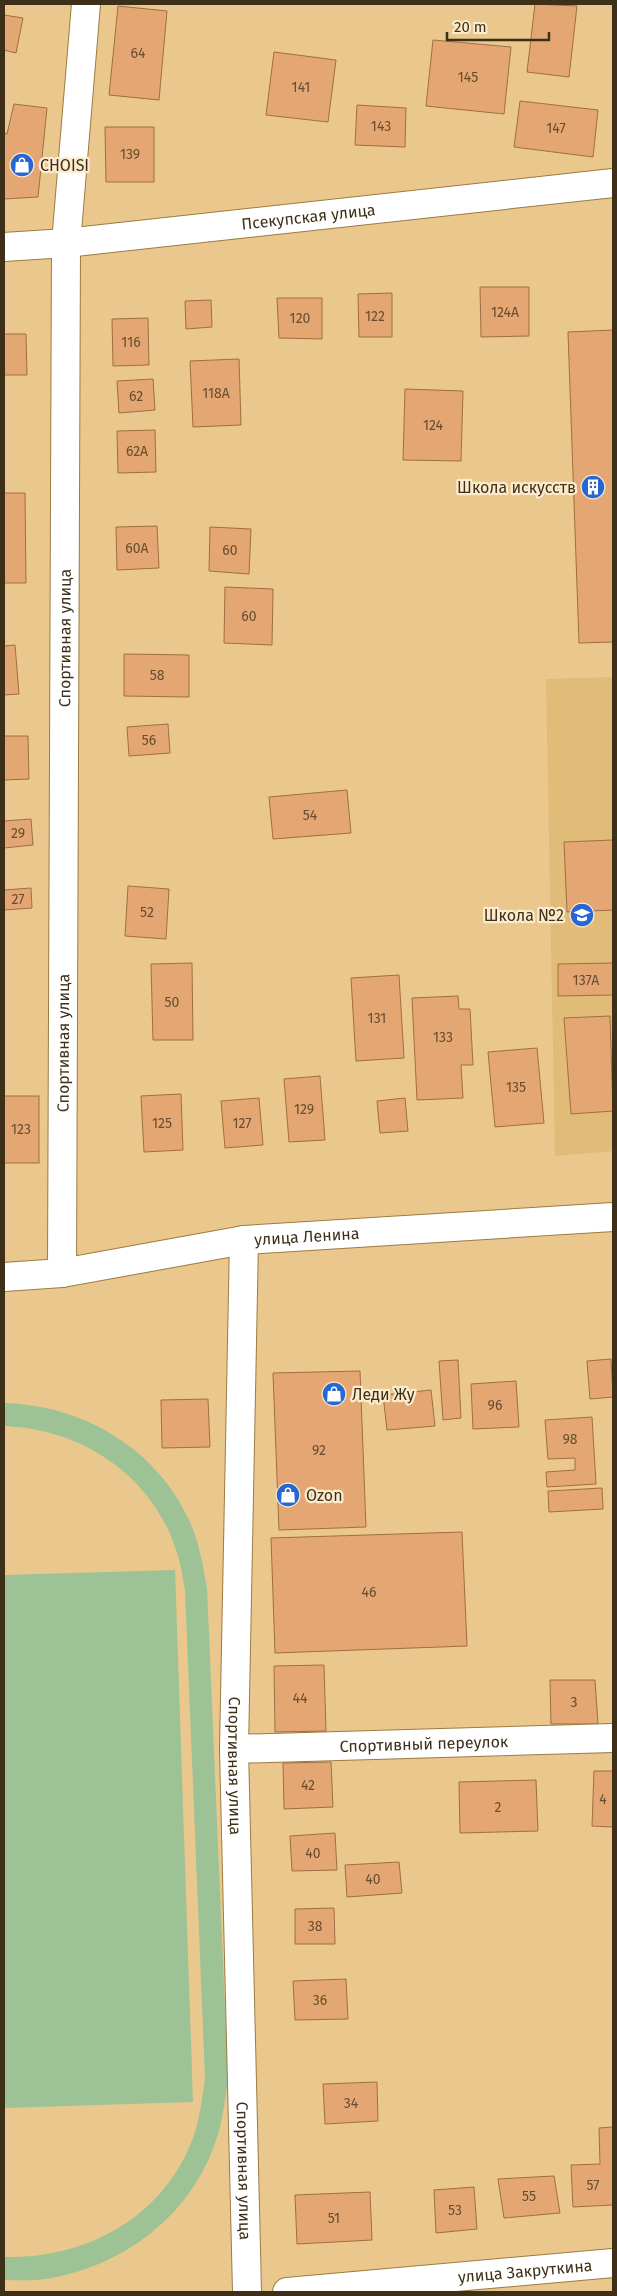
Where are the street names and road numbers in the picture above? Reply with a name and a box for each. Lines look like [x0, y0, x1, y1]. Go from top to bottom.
street label: Псекупская улица [241, 200, 376, 234]
street label: Спортивная улица [55, 569, 75, 707]
street label: Спортивная улица [54, 974, 73, 1112]
street label: улица Ленина [254, 1224, 360, 1249]
street label: Спортивная улица [224, 1696, 245, 1835]
street label: Спортивный переулок [339, 1732, 509, 1756]
street label: Спортивная улица [232, 2101, 255, 2240]
street label: улица Закруткина [457, 2256, 593, 2287]

